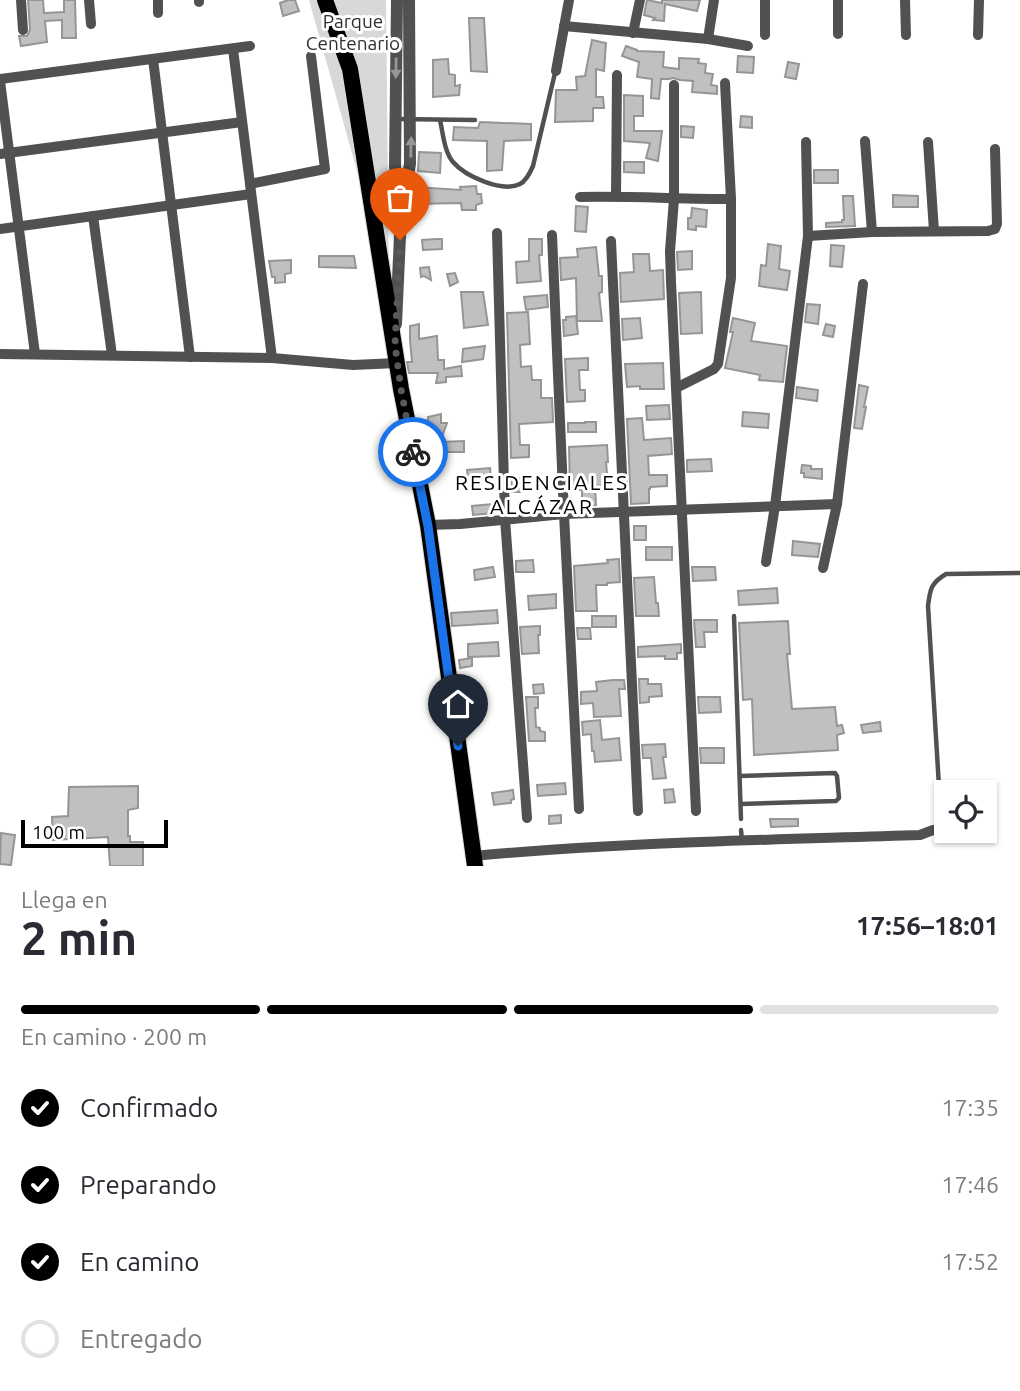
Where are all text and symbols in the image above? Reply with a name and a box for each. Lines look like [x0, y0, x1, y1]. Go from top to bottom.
park label: Parque Centenario [306, 10, 400, 54]
one-way arrow [390, 57, 402, 79]
one-way arrow [405, 136, 416, 158]
pin [370, 168, 430, 240]
icon: bag [381, 179, 419, 217]
courier [378, 417, 448, 487]
icon: bike [394, 433, 432, 471]
district label: RESIDENCIALES ALCÁZAR [455, 470, 629, 518]
pin [428, 674, 488, 746]
icon: home [439, 685, 477, 723]
map controls [934, 780, 997, 843]
button: locate [934, 780, 997, 843]
scale bar [21, 817, 168, 849]
text: 100 m [32, 821, 85, 843]
text: Llega en [21, 887, 108, 912]
text: 17:56–18:01 [856, 911, 999, 940]
text: 2 min [21, 912, 137, 964]
text: En camino · 200 m [21, 1024, 207, 1049]
icon: check [21, 1089, 59, 1127]
text: Confirmado [80, 1093, 218, 1122]
text: 17:35 [941, 1095, 999, 1120]
icon: check [21, 1166, 59, 1204]
text: Preparando [80, 1170, 217, 1199]
text: 17:46 [941, 1172, 999, 1197]
icon: check [21, 1243, 59, 1281]
text: En camino [80, 1247, 200, 1276]
text: 17:52 [941, 1249, 999, 1274]
text: Entregado [80, 1324, 203, 1353]

